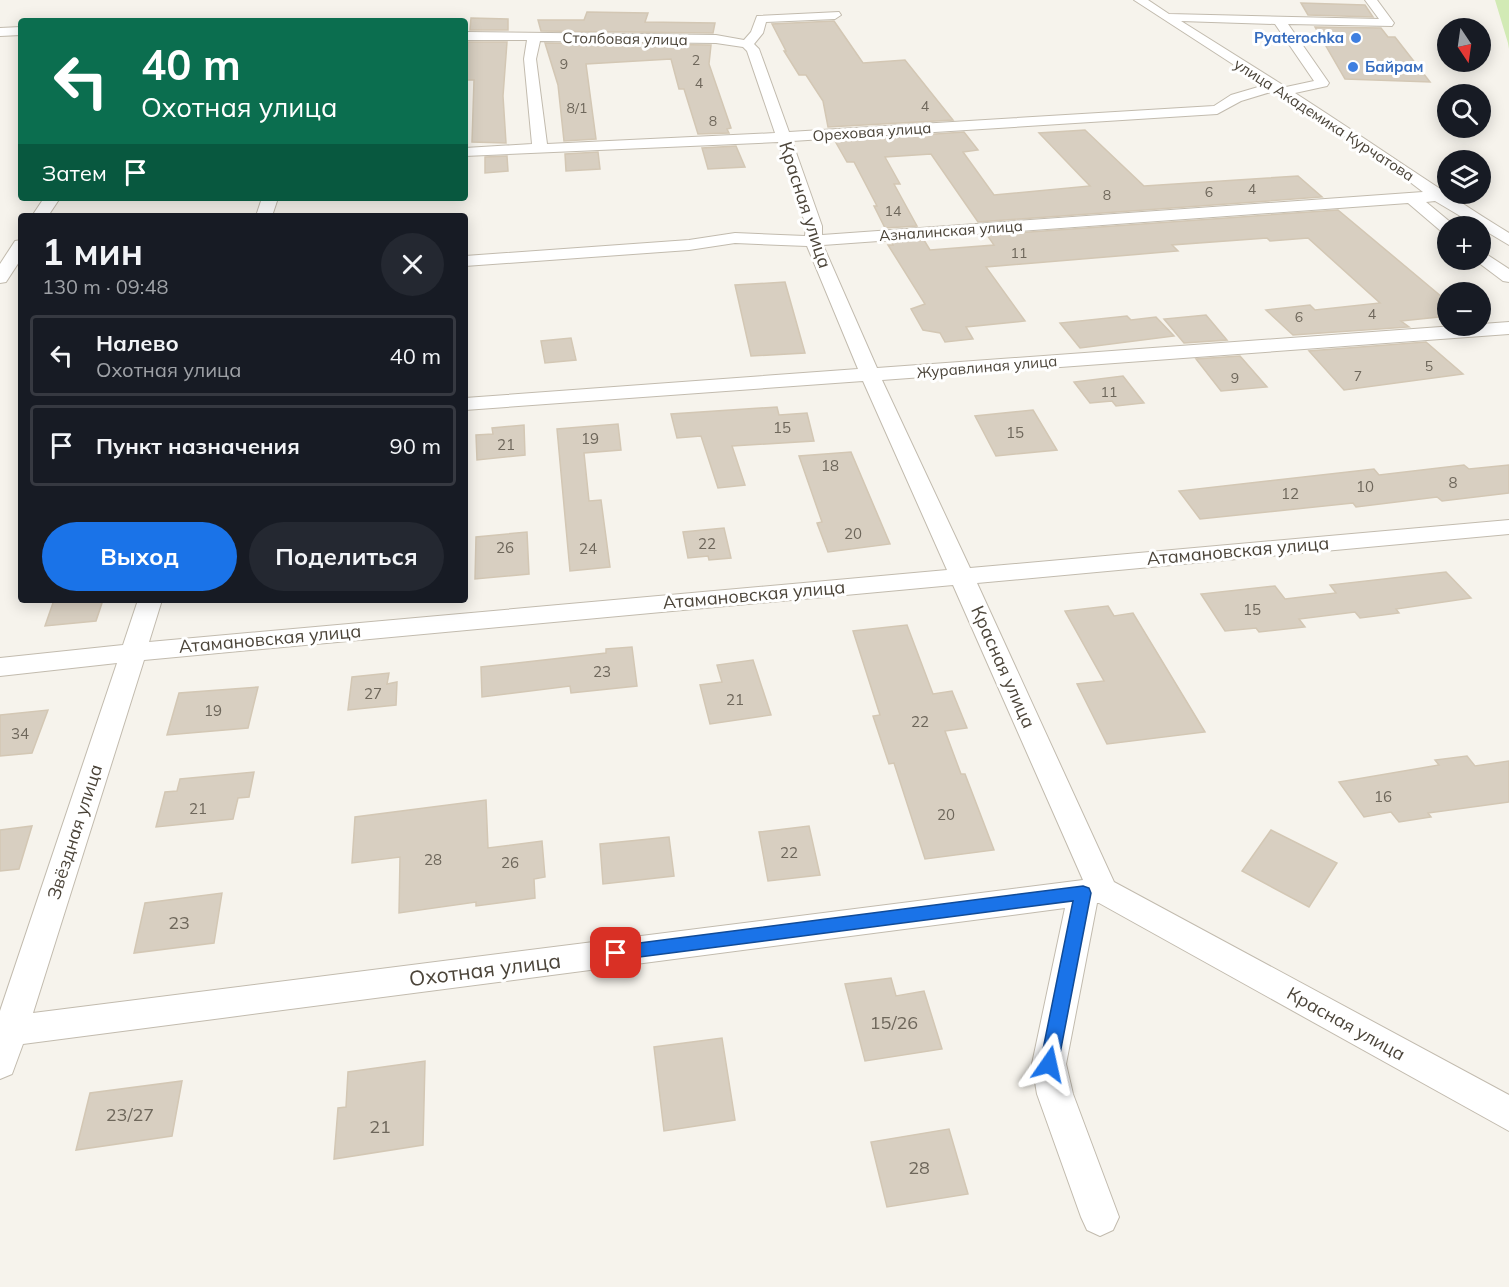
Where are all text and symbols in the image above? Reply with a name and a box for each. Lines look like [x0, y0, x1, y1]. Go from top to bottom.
north arrow [1437, 18, 1491, 72]
map controls [1437, 18, 1491, 336]
street label: Столбовая улица [562, 28, 688, 49]
place label: Pyaterochka [1254, 28, 1344, 47]
marker: Pyaterochka [1349, 31, 1363, 45]
text: 40 m [141, 38, 241, 91]
icon: left [42, 42, 120, 120]
house number: 2 [692, 51, 700, 69]
street label: улица Академика Курчатова [1231, 54, 1418, 185]
house number: 9 [560, 55, 568, 73]
place label: Байрам [1365, 57, 1424, 76]
marker: Байрам [1346, 60, 1360, 74]
house number: 4 [695, 74, 704, 92]
button: search [1437, 84, 1491, 138]
text: Охотная улица [141, 90, 337, 124]
house number: 4 [921, 97, 930, 115]
house number: 8/1 [567, 99, 587, 117]
house number: 8 [709, 112, 717, 130]
street label: Ореховая улица [812, 118, 932, 145]
street label: Красная улица [774, 139, 837, 271]
button: layers [1437, 150, 1491, 204]
icon: arrive [119, 156, 152, 189]
text: Затем [42, 159, 107, 187]
house number: 4 [1248, 180, 1257, 198]
house number: 6 [1205, 183, 1213, 201]
house number: 8 [1103, 186, 1111, 204]
house number: 14 [885, 202, 902, 220]
street label: Азналинская улица [878, 216, 1024, 245]
button: + [1437, 216, 1491, 270]
text: 1 мин [42, 229, 143, 274]
button: close [381, 233, 444, 296]
house number: 11 [1011, 244, 1027, 262]
text: 130 m · 09:48 [42, 274, 168, 299]
button: − [1437, 282, 1491, 336]
house number: 4 [1368, 305, 1377, 323]
house number: 6 [1295, 308, 1303, 326]
text: Налево [96, 329, 179, 357]
icon: left [45, 339, 78, 372]
text: 40 m [390, 342, 441, 370]
street label: Журавлиная улица [916, 351, 1058, 382]
text: Охотная улица [96, 357, 241, 382]
house number: 5 [1425, 357, 1433, 375]
house number: 7 [1354, 367, 1362, 385]
house number: 9 [1231, 369, 1239, 387]
house number: 11 [1101, 383, 1117, 401]
house number: 15 [773, 418, 791, 437]
house number: 15 [1006, 423, 1024, 442]
icon: arrive [45, 429, 78, 462]
house number: 19 [581, 429, 599, 448]
text: Пункт назначения [96, 432, 300, 460]
text: 90 m [390, 432, 441, 460]
house number: 21 [497, 435, 515, 454]
house number: 18 [821, 456, 839, 475]
house number: 8 [1448, 473, 1458, 492]
house number: 10 [1356, 477, 1374, 496]
house number: 12 [1281, 484, 1299, 503]
button: Выход [42, 522, 237, 591]
button: Поделиться [249, 522, 444, 591]
house number: 20 [844, 524, 862, 543]
street label: Атамановская улица [1146, 531, 1330, 570]
house number: 22 [698, 534, 716, 553]
house number: 26 [496, 538, 514, 557]
house number: 24 [579, 539, 597, 558]
street label: Атамановская улица [662, 575, 846, 614]
house number: 15 [1243, 600, 1261, 619]
street label: Красная улица [966, 602, 1041, 732]
street label: Атамановская улица [178, 619, 362, 658]
house number: 23 [593, 662, 611, 681]
house number: 27 [364, 684, 382, 703]
house number: 21 [726, 690, 744, 709]
house number: 19 [204, 701, 222, 720]
house number: 22 [911, 712, 929, 731]
house number: 34 [11, 724, 29, 743]
street label: Звёздная улица [42, 761, 107, 902]
house number: 16 [1374, 787, 1392, 806]
house number: 21 [189, 799, 207, 818]
house number: 20 [937, 805, 955, 824]
house number: 22 [780, 843, 798, 862]
house number: 28 [424, 850, 442, 869]
house number: 26 [501, 853, 519, 872]
house number: 23 [168, 911, 190, 934]
pin [590, 927, 641, 978]
icon: arrive [599, 936, 632, 969]
street label: Охотная улица [407, 947, 562, 991]
street label: Красная улица [1283, 982, 1409, 1066]
house number: 15/26 [870, 1011, 918, 1034]
position arrow [1017, 1032, 1081, 1096]
house number: 23/27 [106, 1103, 154, 1126]
house number: 21 [369, 1115, 391, 1138]
house number: 28 [908, 1156, 930, 1179]

